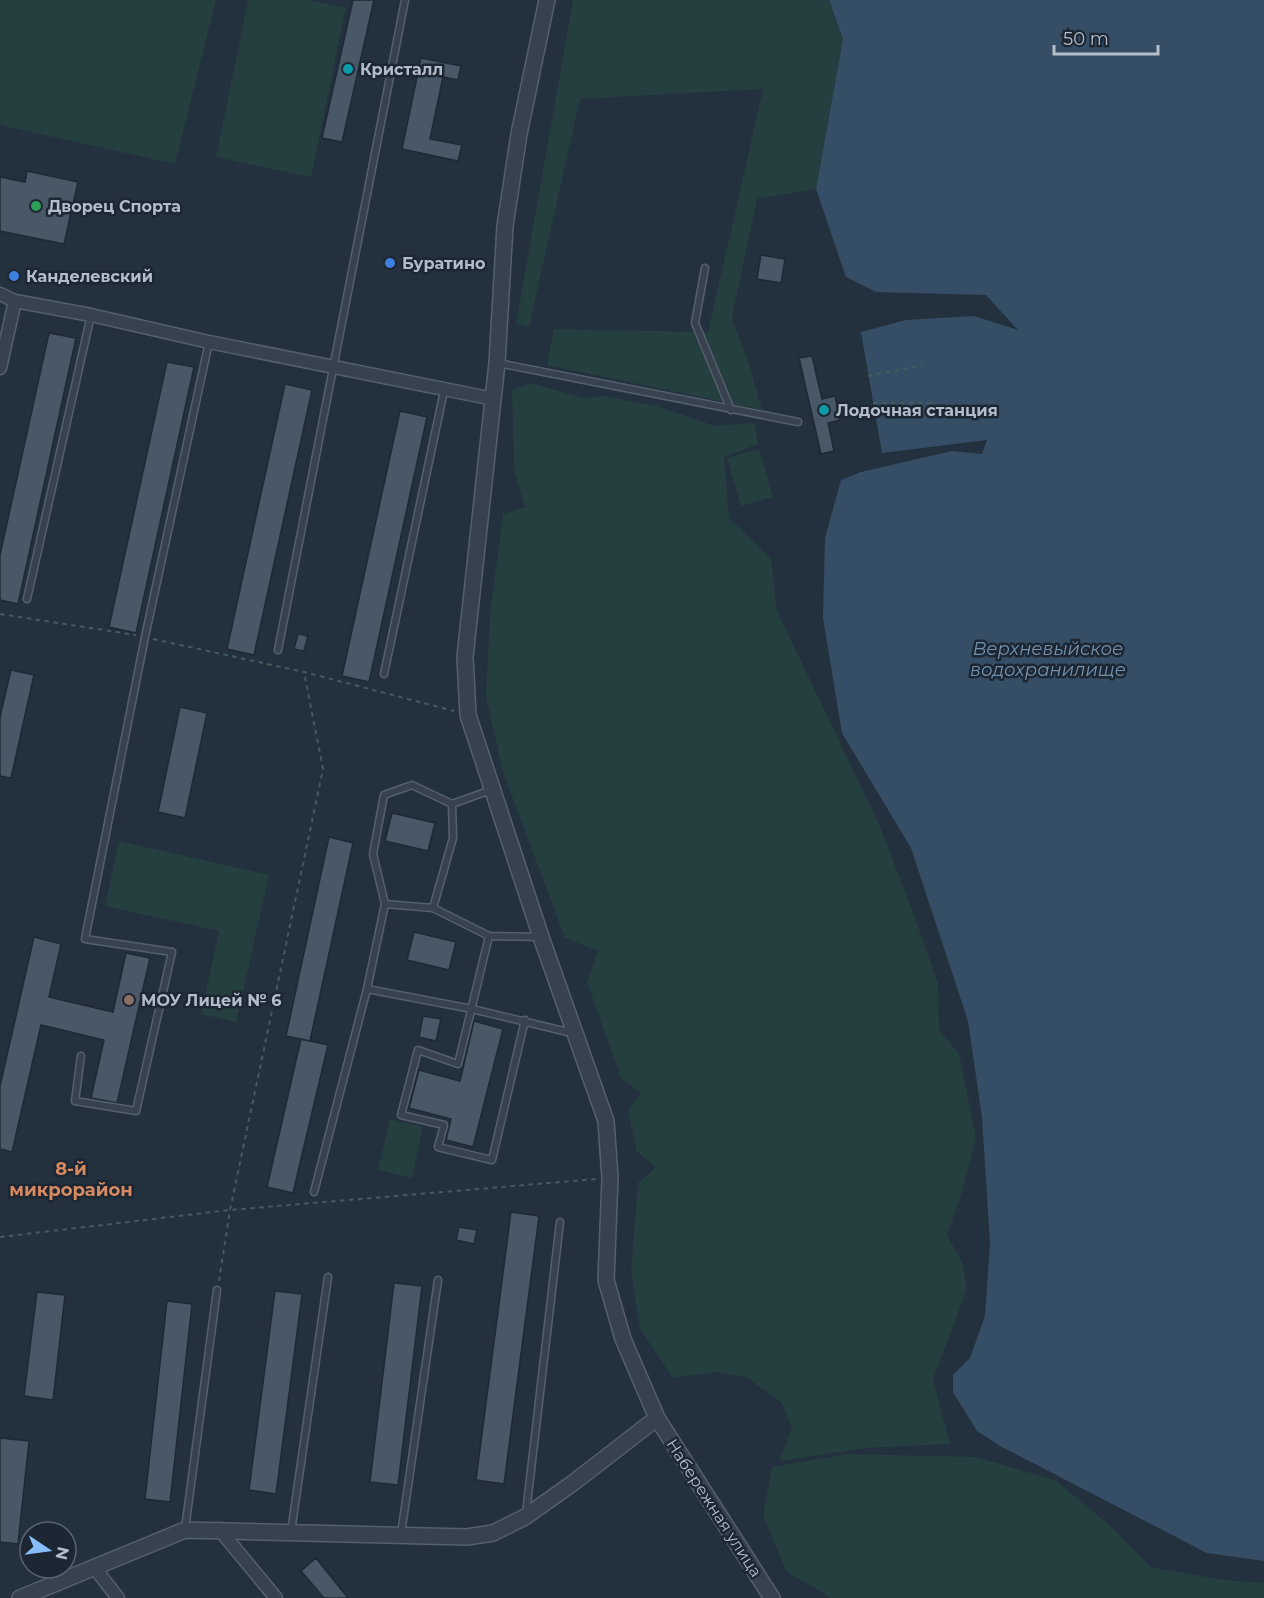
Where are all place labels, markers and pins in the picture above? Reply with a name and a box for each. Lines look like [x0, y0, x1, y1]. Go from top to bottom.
place label: Кристалл [360, 60, 443, 79]
marker: Кристалл [341, 62, 355, 76]
place label: Дворец Спорта [48, 197, 181, 216]
marker: Дворец Спорта [29, 199, 43, 213]
place label: Буратино [402, 254, 486, 273]
marker: Буратино [383, 256, 397, 270]
place label: Канделевский [26, 267, 153, 286]
marker: Канделевский [7, 269, 21, 283]
place label: Лодочная станция [836, 401, 998, 420]
marker: Лодочная станция [817, 403, 831, 417]
place label: МОУ Лицей № 6 [141, 991, 281, 1010]
marker: МОУ Лицей № 6 [122, 993, 136, 1007]

